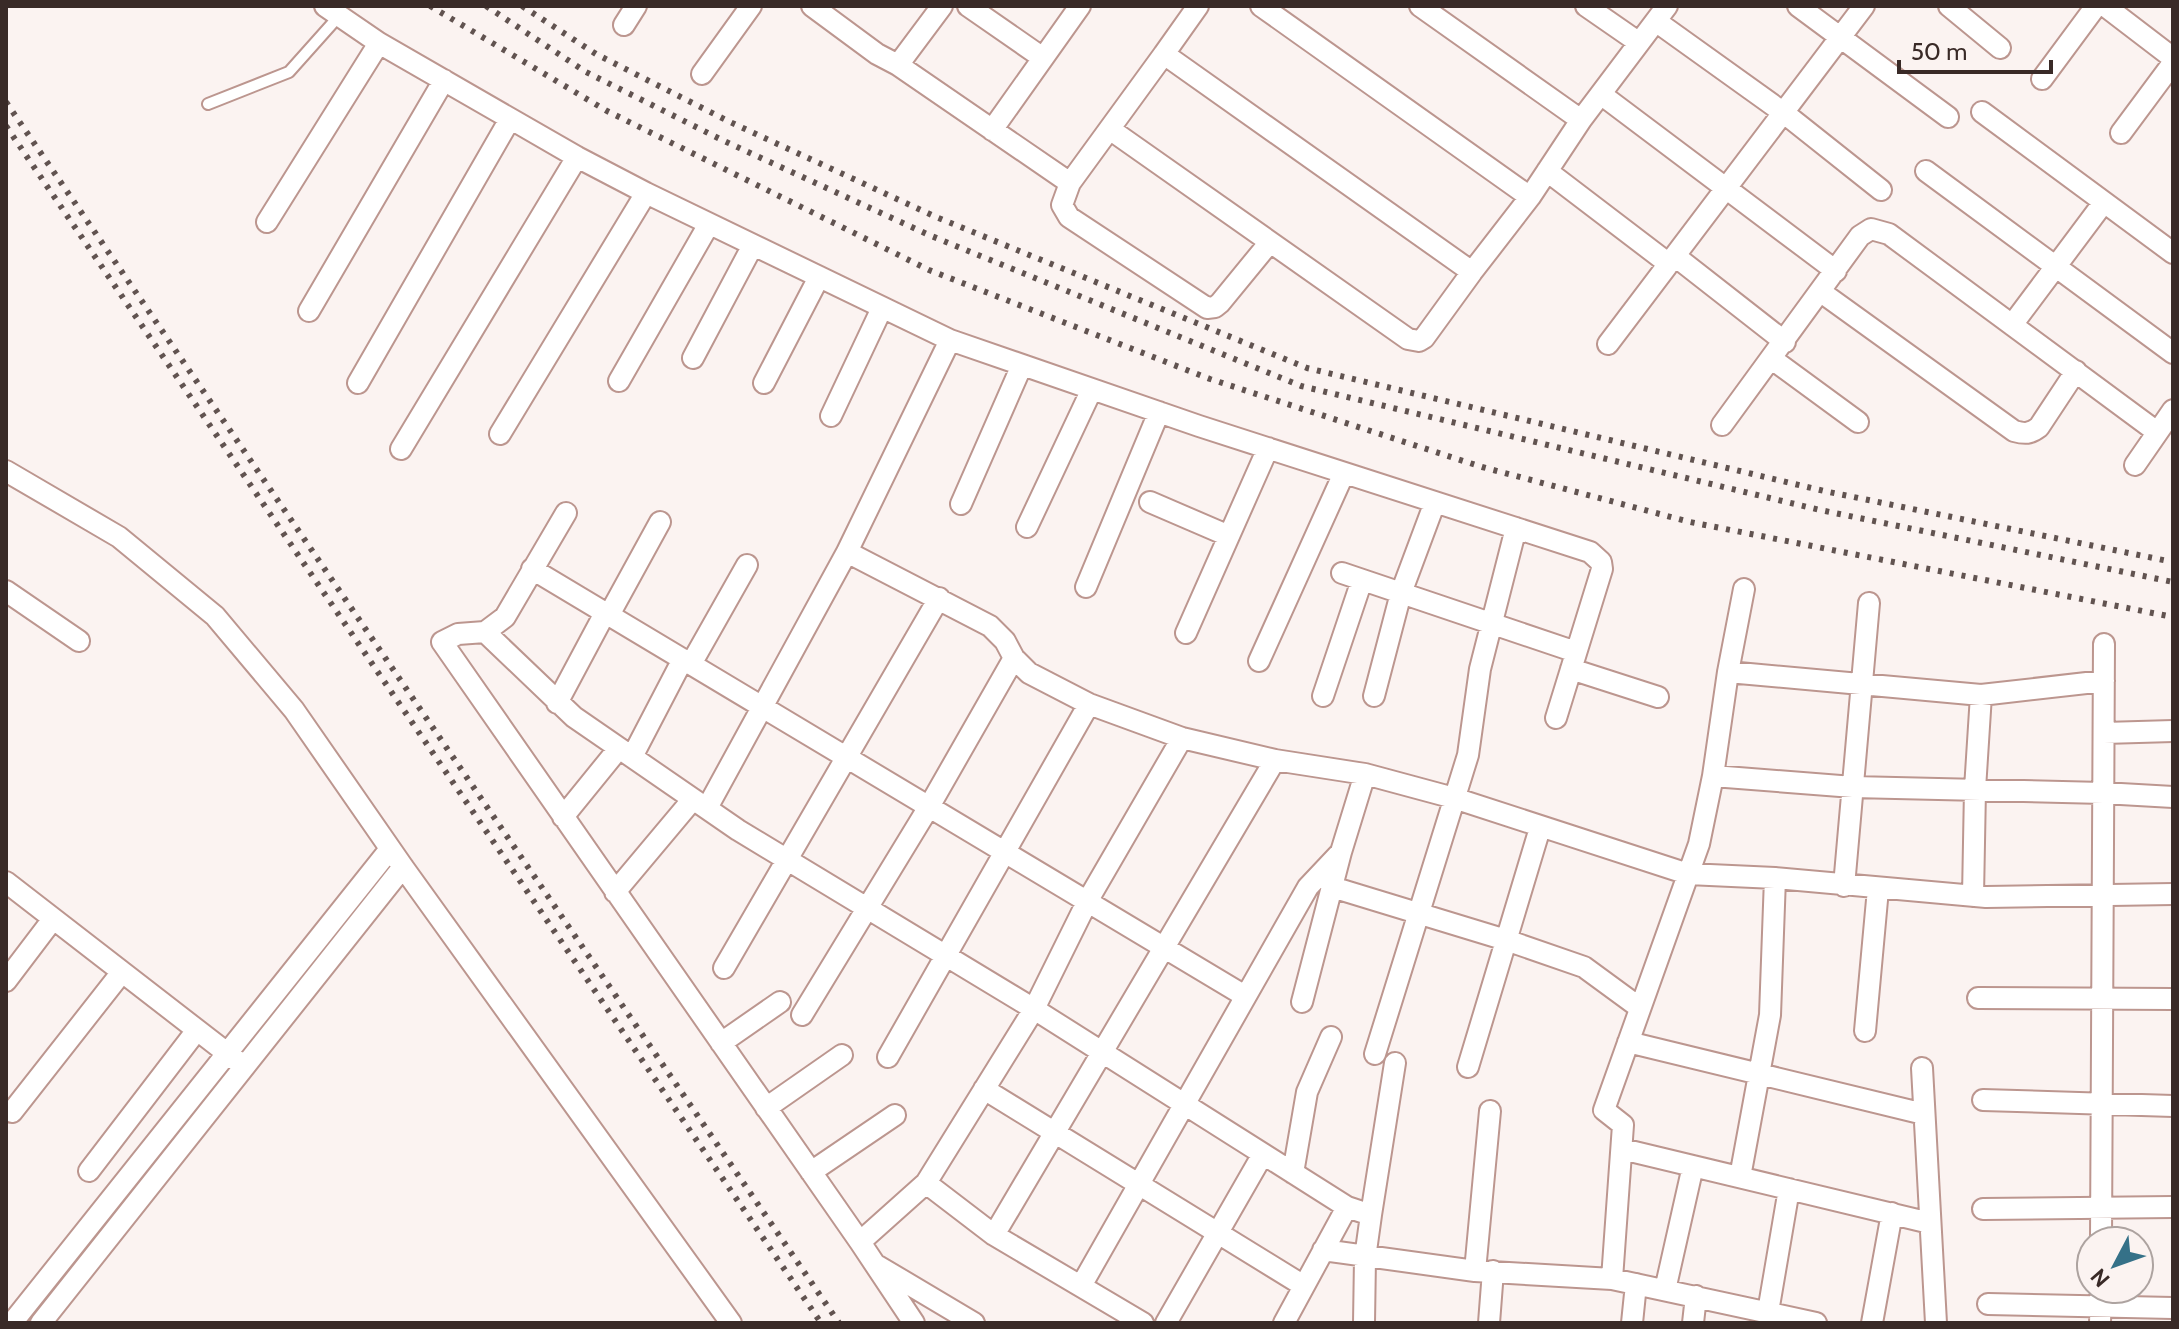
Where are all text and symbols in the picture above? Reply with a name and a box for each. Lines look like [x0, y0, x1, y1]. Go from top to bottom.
scale bar [1899, 24, 2051, 74]
text: 50 m [1911, 37, 1967, 66]
north arrow [2075, 1225, 2155, 1305]
text: N [2085, 1263, 2116, 1293]

